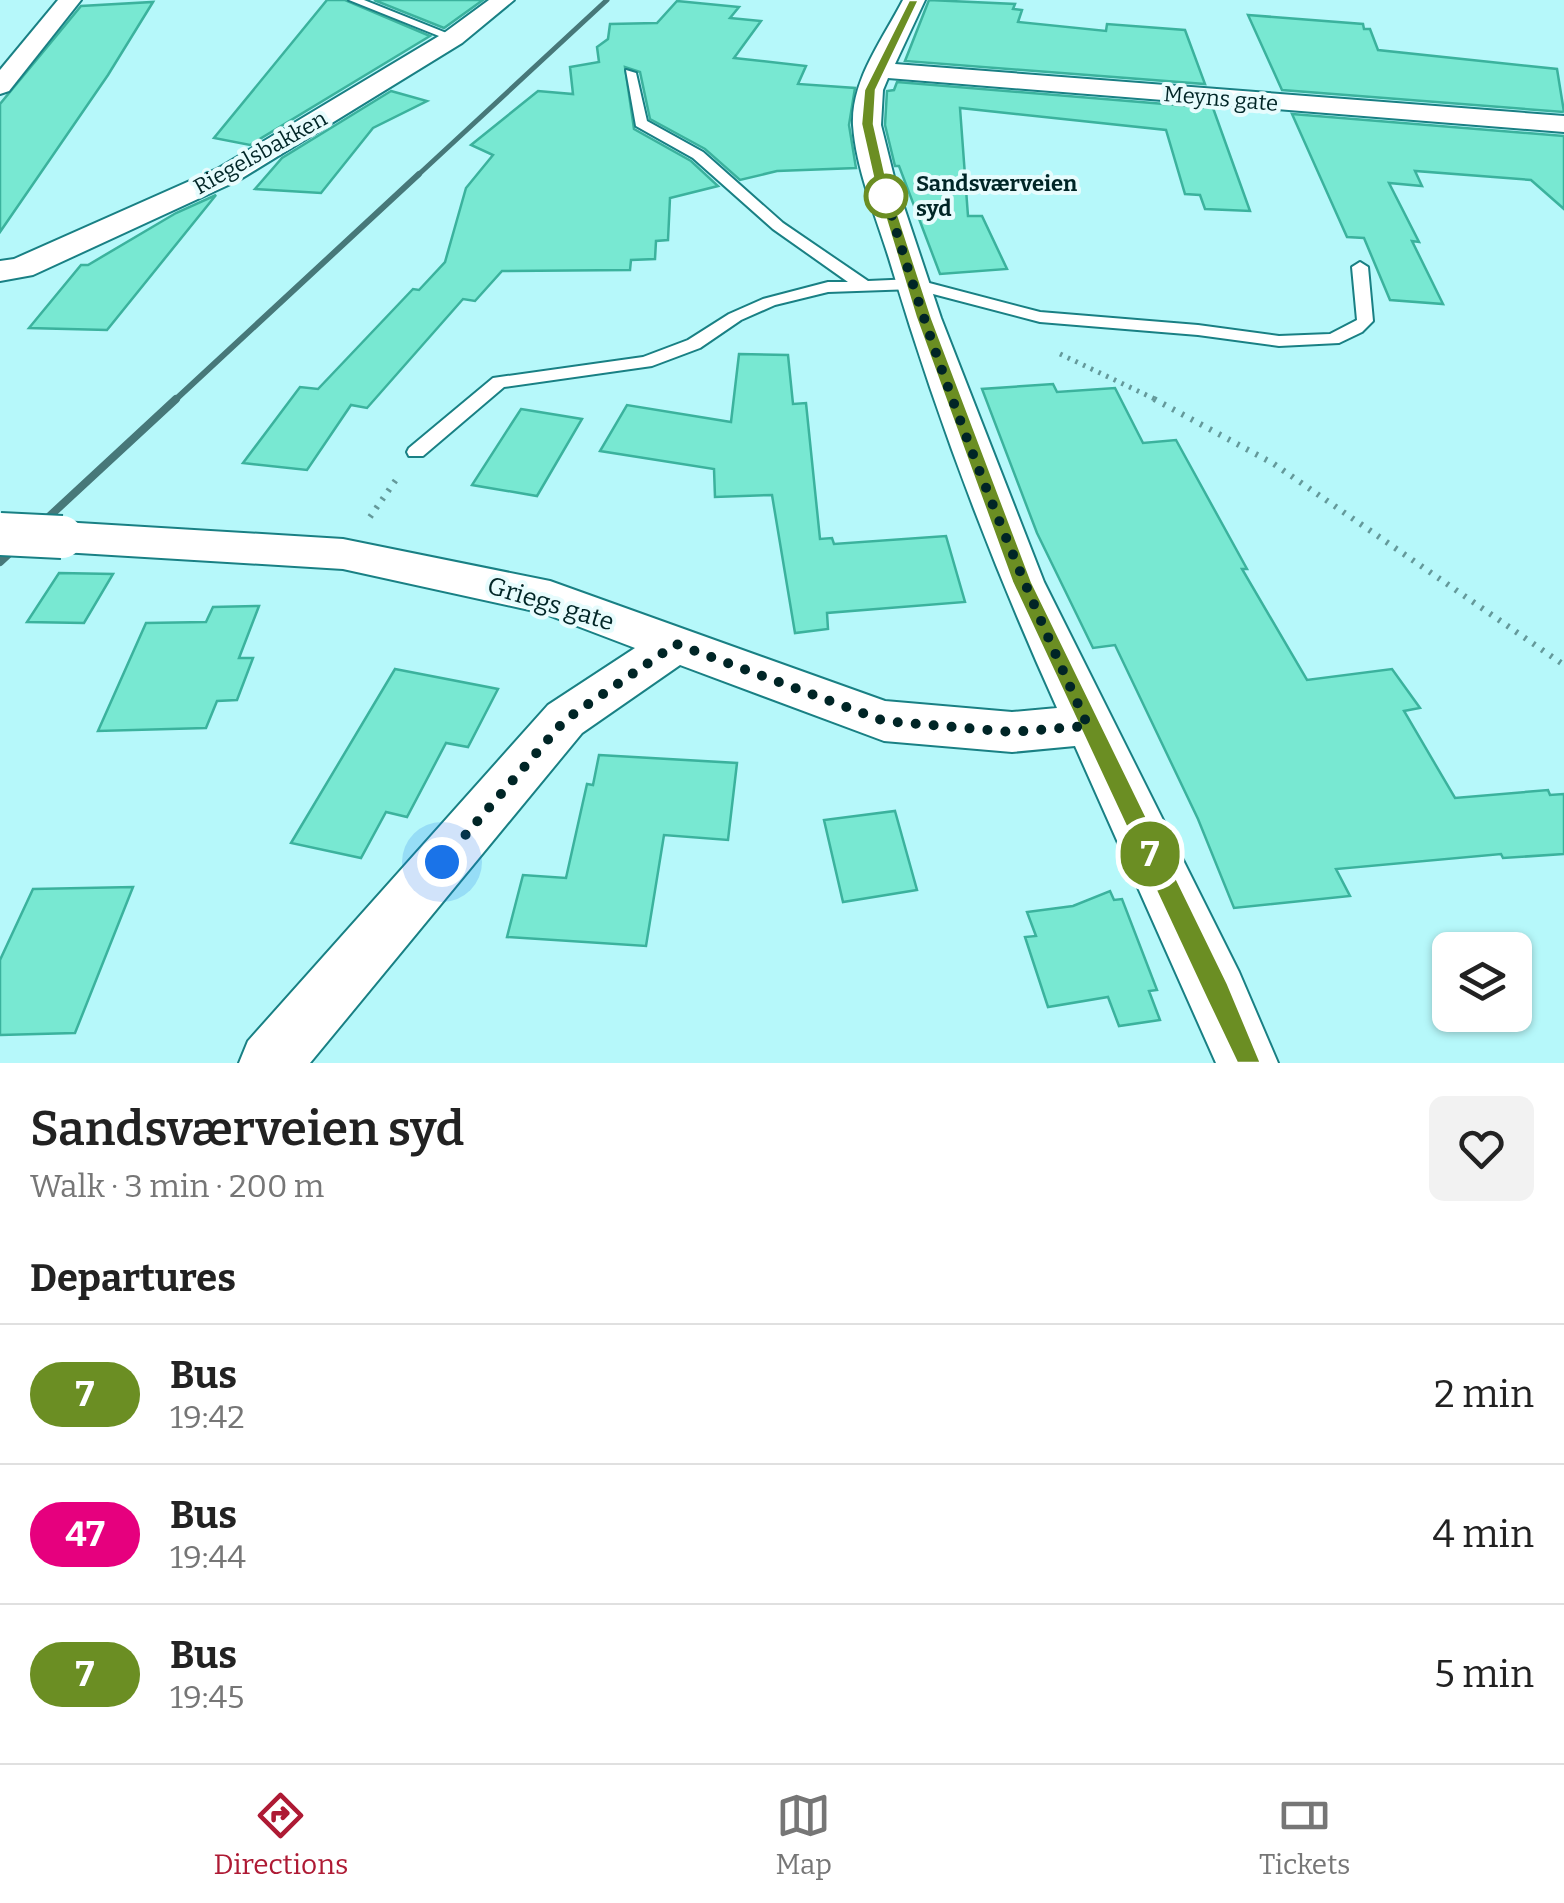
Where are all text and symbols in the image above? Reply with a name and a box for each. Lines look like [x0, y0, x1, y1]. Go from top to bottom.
street label: Meyns gate [1163, 80, 1279, 117]
street label: Riegelsbakken [189, 105, 332, 200]
place label: Sandsværveien syd [916, 170, 1077, 222]
marker: Sandsværveien syd [865, 175, 907, 217]
street label: Griegs gate [484, 571, 618, 637]
line badge: 7 [1118, 822, 1182, 886]
text: 7 [1141, 833, 1159, 875]
your location [417, 837, 467, 887]
map controls [1432, 932, 1532, 1032]
button: layers [1432, 932, 1532, 1032]
button: heart [1429, 1096, 1534, 1201]
text: Sandsværveien syd [30, 1100, 464, 1158]
text: Walk · 3 min · 200 m [30, 1167, 324, 1205]
text: Departures [30, 1255, 236, 1301]
text: Bus [170, 1352, 237, 1398]
text: 2 min [1434, 1371, 1534, 1417]
text: 7 [76, 1373, 94, 1415]
text: 19:42 [170, 1398, 245, 1436]
text: Bus [170, 1492, 237, 1538]
text: 4 min [1433, 1511, 1534, 1557]
text: 47 [65, 1513, 105, 1555]
text: 19:44 [170, 1538, 246, 1576]
text: Bus [170, 1632, 237, 1678]
text: 5 min [1434, 1651, 1534, 1697]
text: 7 [76, 1653, 94, 1695]
text: 19:45 [170, 1678, 244, 1716]
tab: Directions [214, 1788, 348, 1881]
tab: Map [775, 1788, 832, 1881]
tab: Tickets [1259, 1788, 1350, 1881]

